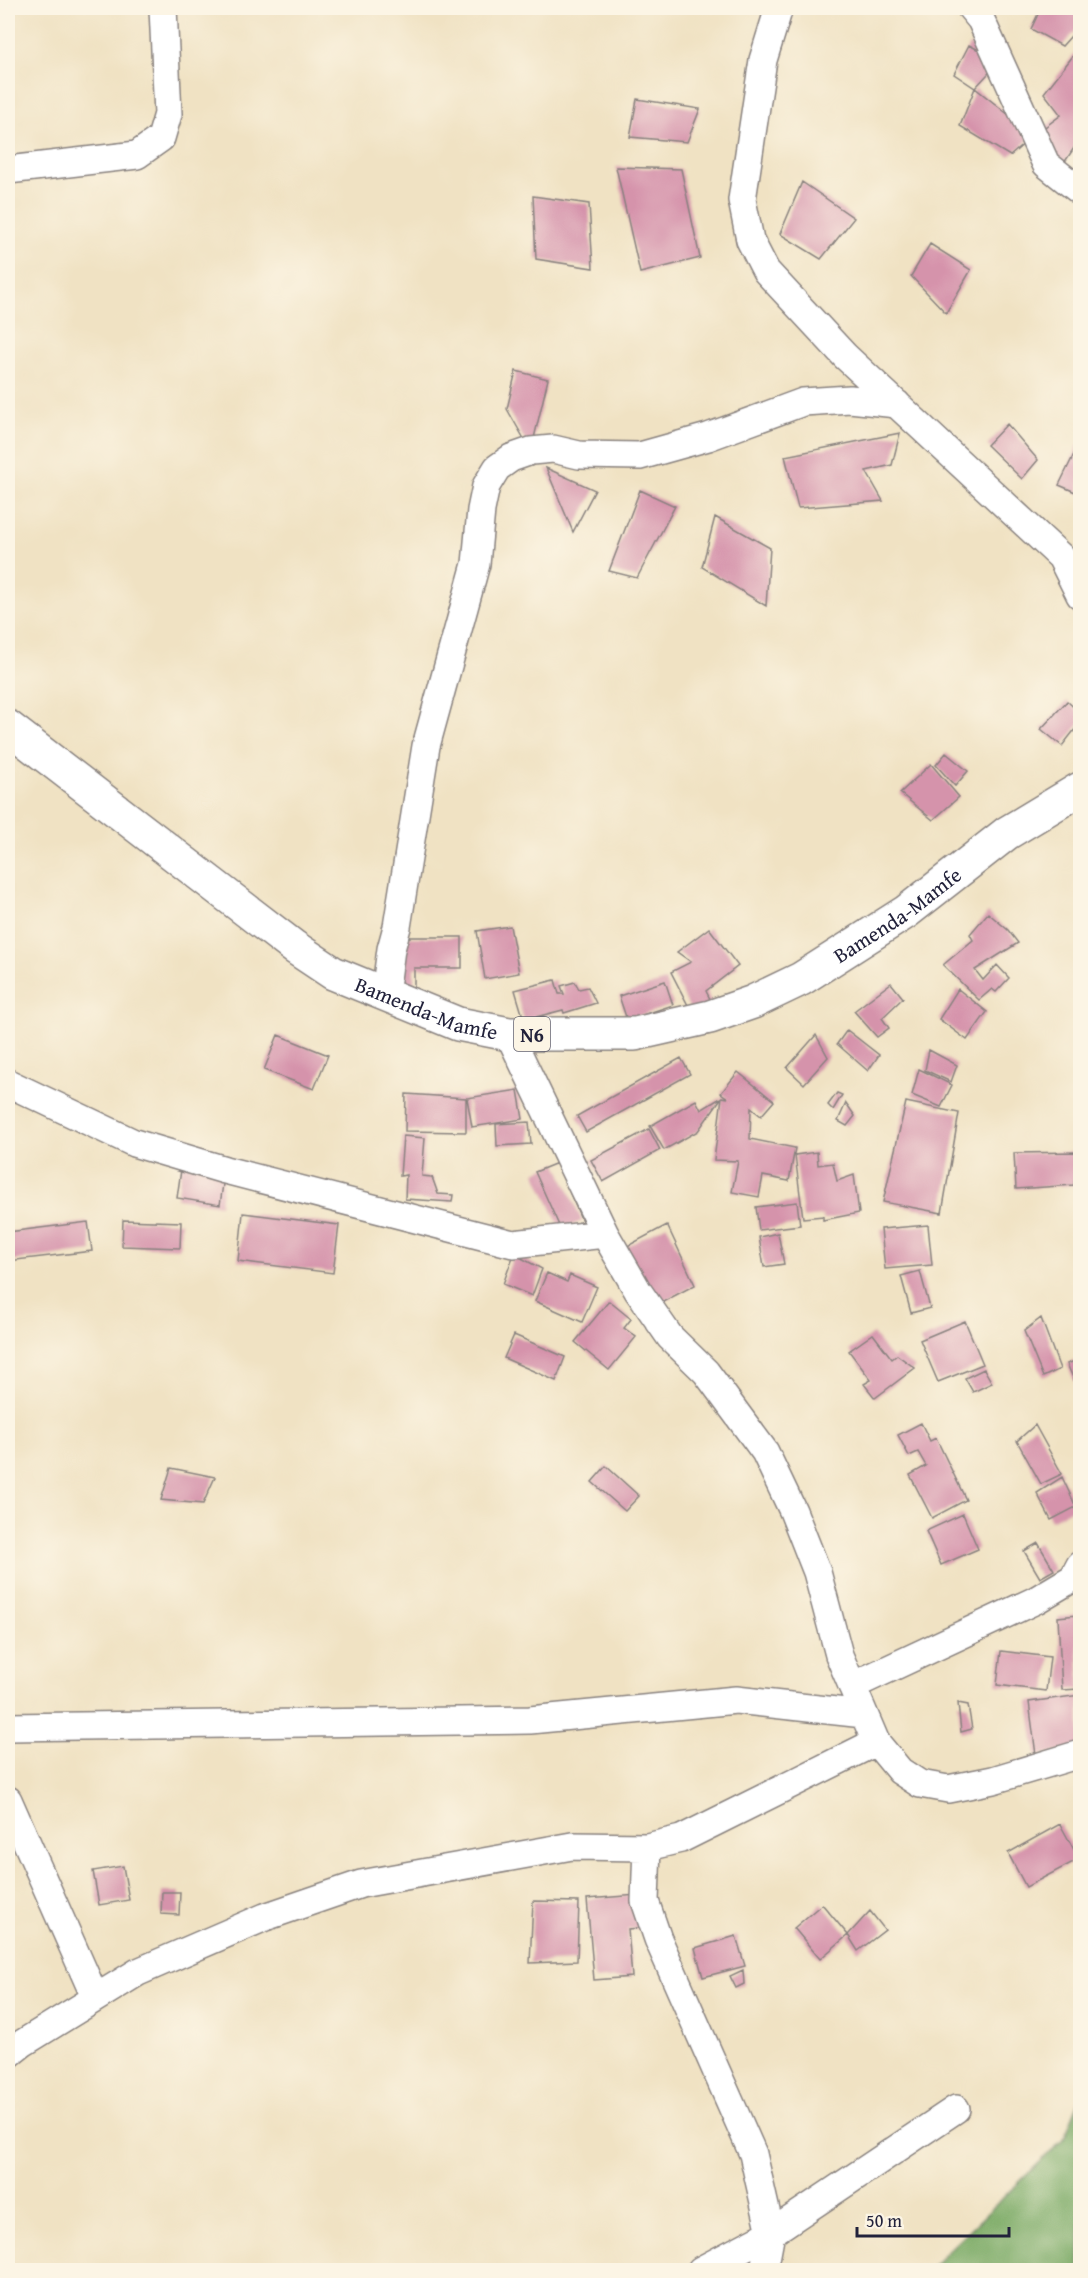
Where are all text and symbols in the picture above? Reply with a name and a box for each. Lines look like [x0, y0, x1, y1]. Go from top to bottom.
street label: Bamenda-Mamfe [827, 859, 968, 970]
street label: Bamenda-Mamfe [351, 968, 501, 1047]
road number: N6 [514, 1017, 550, 1051]
scale bar [857, 2200, 1008, 2238]
text: 50 m [866, 2207, 902, 2234]

